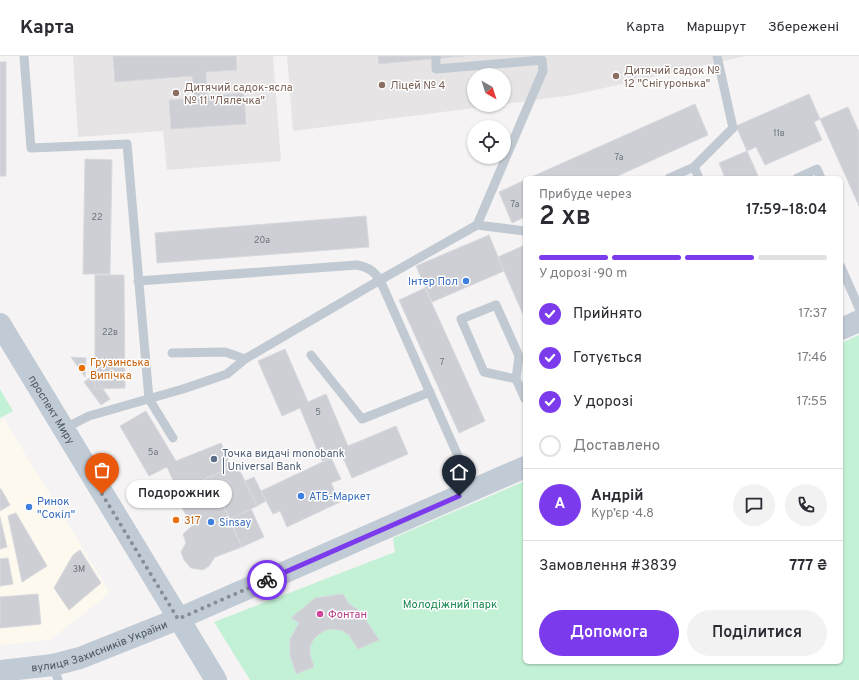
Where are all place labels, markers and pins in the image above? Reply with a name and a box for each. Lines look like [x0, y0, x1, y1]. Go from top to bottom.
place label: Дитячий садок № 12 "Снігуронька" [624, 64, 720, 91]
marker: Дитячий садок № 12 "Снігуронька" [611, 71, 621, 81]
place label: Ліцей № 4 [390, 79, 446, 93]
marker: Ліцей № 4 [377, 80, 387, 90]
place label: Дитячий садок-ясла № 11 "Лялечка" [184, 81, 293, 108]
marker: Дитячий садок-ясла № 11 "Лялечка" [171, 88, 181, 98]
place label: Інтер Пол [408, 275, 458, 289]
marker: Інтер Пол [461, 276, 471, 286]
place label: Грузинська Випічка [90, 356, 150, 383]
marker: Грузинська Випічка [77, 363, 87, 373]
place label: Точка видачі monobank | Universal Bank [222, 447, 345, 474]
pin [85, 453, 119, 494]
marker: Точка видачі monobank | Universal Bank [209, 454, 219, 464]
pin [442, 455, 476, 496]
callout: Подорожник [126, 480, 232, 508]
place label: АТБ-Маркет [309, 490, 371, 504]
marker: АТБ-Маркет [296, 491, 306, 501]
place label: Ринок "Сокіл" [37, 495, 75, 522]
marker: Ринок "Сокіл" [24, 502, 34, 512]
place label: 317 [184, 514, 201, 528]
marker: 317 [171, 515, 181, 525]
place label: Sinsay [219, 516, 251, 530]
marker: Sinsay [206, 517, 216, 527]
place label: Фонтан [328, 608, 367, 622]
marker: Фонтан [315, 609, 325, 619]

